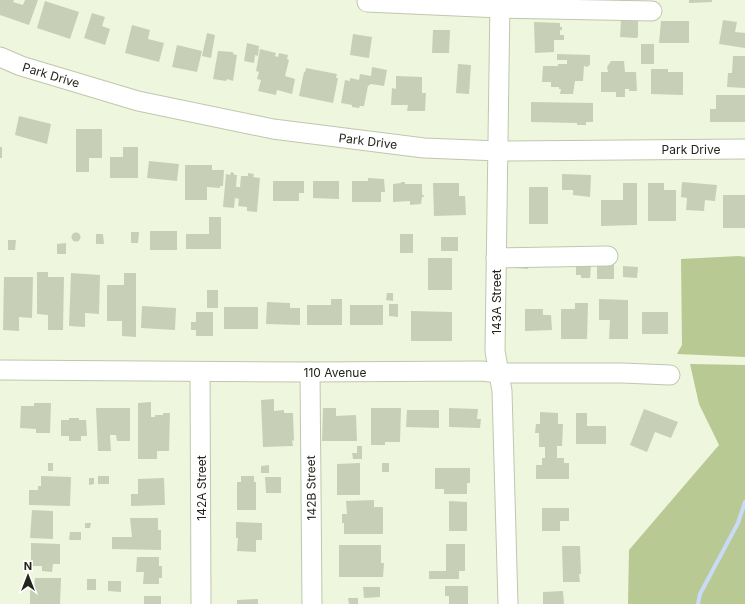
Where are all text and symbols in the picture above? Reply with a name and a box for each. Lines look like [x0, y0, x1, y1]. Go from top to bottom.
street label: Park Drive [21, 59, 81, 91]
street label: Park Drive [338, 130, 398, 152]
street label: Park Drive [662, 142, 720, 157]
street label: 143A Street [489, 269, 504, 335]
street label: 110 Avenue [304, 365, 366, 380]
street label: 142A Street [194, 455, 209, 521]
street label: 142B Street [303, 455, 319, 521]
north arrow [8, 556, 48, 596]
text: N [24, 559, 32, 573]

